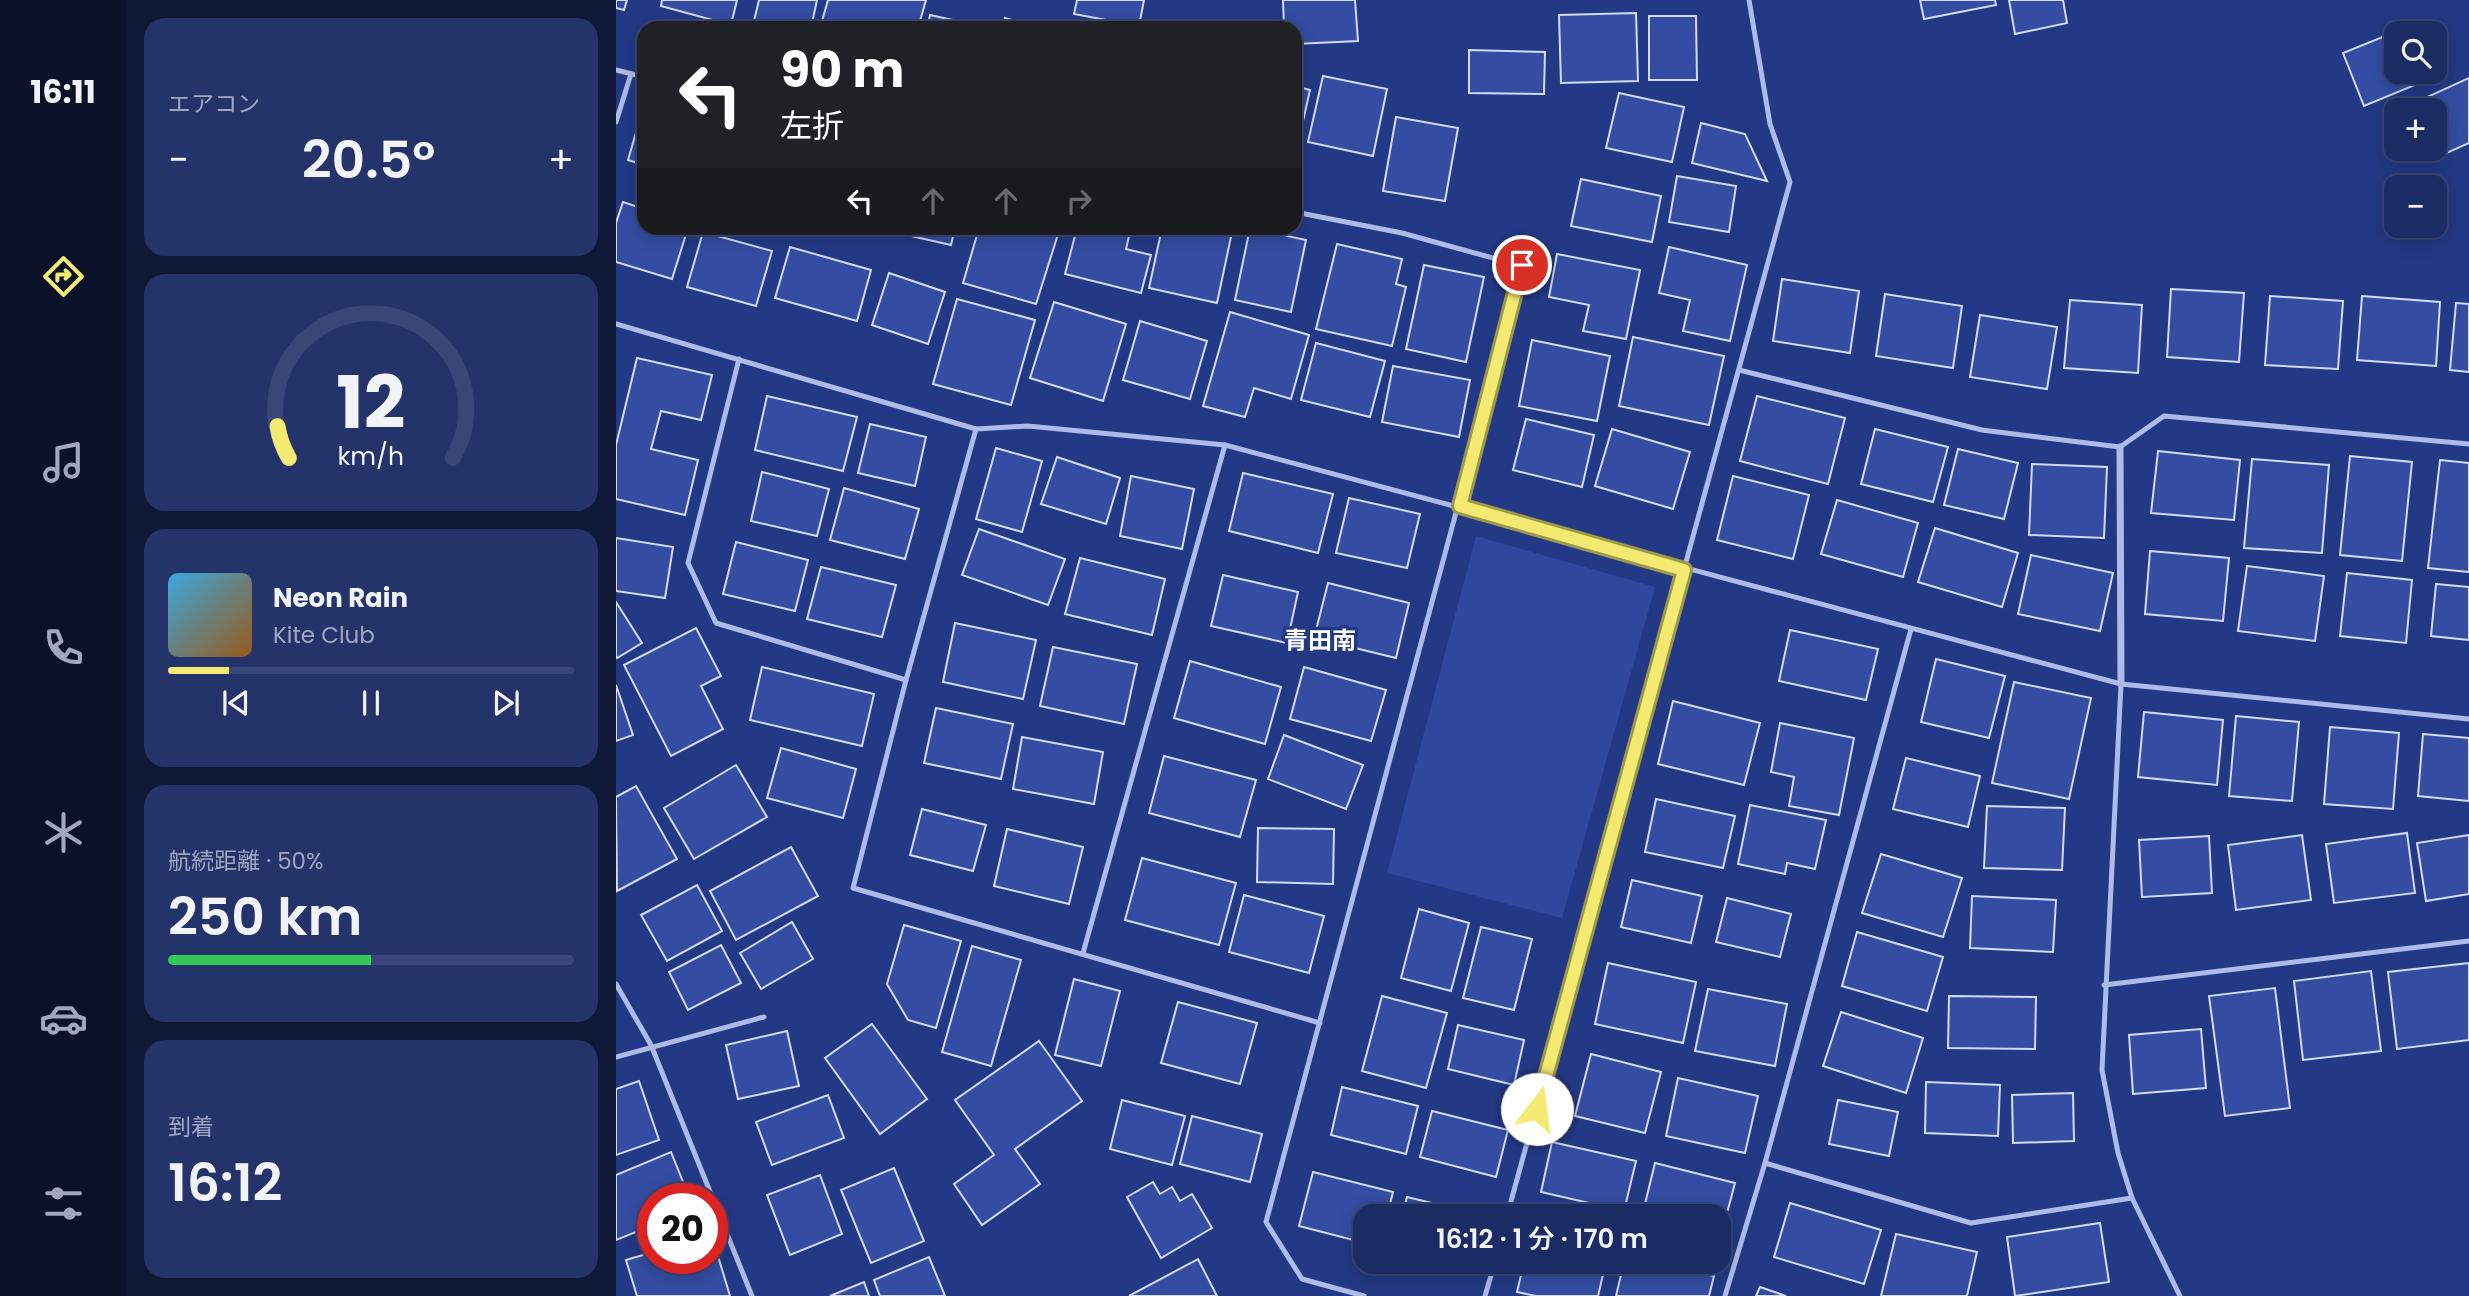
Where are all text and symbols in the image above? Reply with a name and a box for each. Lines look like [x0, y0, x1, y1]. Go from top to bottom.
map controls [2384, 21, 2447, 238]
button: search [2384, 21, 2447, 84]
text: 90 m [780, 36, 904, 104]
icon: left [665, 49, 756, 140]
text: 16:11 [30, 69, 96, 114]
text: エアコン [168, 88, 260, 120]
button: + [2384, 98, 2447, 161]
text: 左折 [780, 103, 844, 148]
text: 20.5° [302, 123, 435, 196]
text: − [168, 133, 189, 186]
text: + [548, 133, 574, 186]
button: − [2384, 175, 2447, 238]
icon: left [841, 182, 879, 220]
icon: ahead [914, 182, 952, 220]
icon: ahead [987, 182, 1025, 220]
icon: right [1060, 182, 1098, 220]
pin [1492, 235, 1552, 295]
icon: arrive [1503, 246, 1541, 284]
icon: directions [39, 252, 88, 301]
text: 12 [337, 353, 405, 454]
icon: music [39, 438, 88, 487]
text: km/h [338, 439, 404, 474]
text: Neon Rain [273, 580, 408, 616]
text: Kite Club [273, 619, 375, 651]
icon: phone [39, 623, 88, 672]
district label: 青田南 [1284, 624, 1356, 657]
icon: previous [217, 684, 255, 722]
icon: pause [352, 684, 390, 722]
icon: next [487, 684, 525, 722]
icon: climate [39, 808, 88, 857]
text: 航続距離 · 50% [168, 845, 324, 877]
text: 250 km [168, 880, 362, 953]
icon: car [39, 994, 88, 1043]
position arrow [1500, 1072, 1574, 1146]
text: 到着 [168, 1111, 214, 1143]
text: 16:12 [168, 1146, 282, 1219]
icon: filters [39, 1179, 88, 1228]
speed limit sign: 20 [637, 1183, 728, 1274]
text: 16:12 · 1 分 · 170 m [1436, 1221, 1648, 1257]

